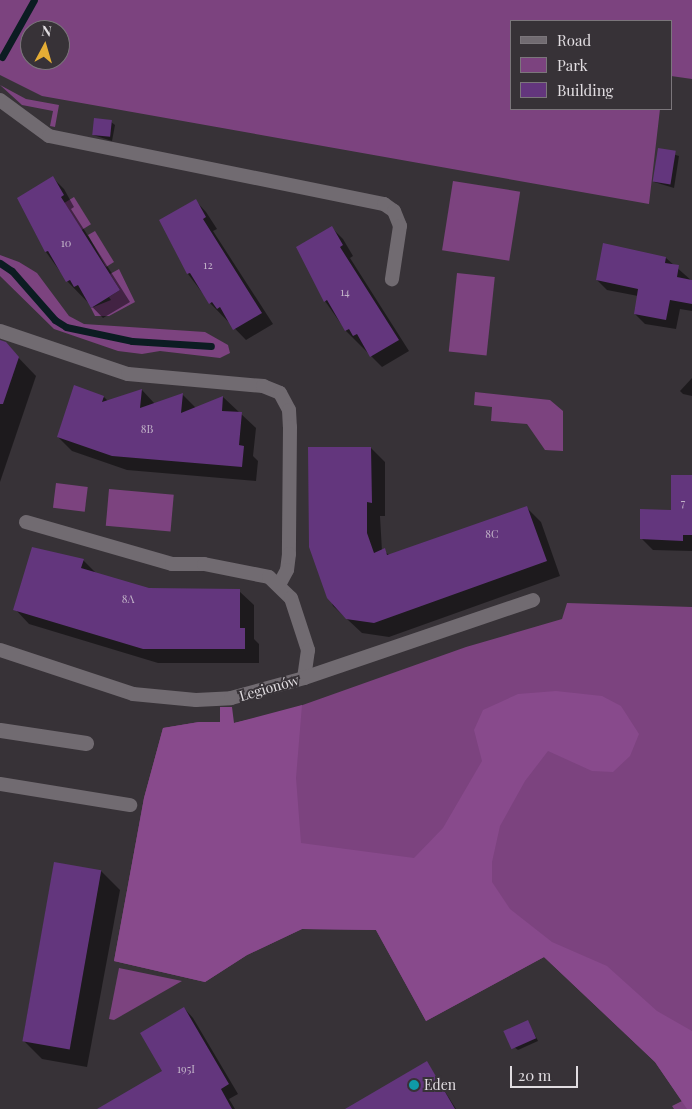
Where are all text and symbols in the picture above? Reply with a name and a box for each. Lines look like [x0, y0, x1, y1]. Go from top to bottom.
north arrow [20, 20, 70, 70]
legend [510, 20, 672, 110]
text: N [40, 21, 53, 41]
text: Road [557, 30, 591, 50]
text: Park [557, 55, 588, 75]
text: Building [557, 80, 613, 100]
house number: 10 [61, 236, 71, 250]
house number: 12 [203, 258, 213, 272]
house number: 14 [340, 285, 350, 299]
house number: 8B [141, 422, 153, 436]
house number: 7 [681, 496, 685, 510]
house number: 8C [485, 527, 499, 541]
house number: 8A [122, 592, 134, 606]
street label: Legionów [237, 671, 301, 705]
scale bar [512, 1056, 580, 1088]
house number: 195I [177, 1062, 195, 1076]
text: 20 m [518, 1065, 551, 1085]
place label: Eden [424, 1077, 456, 1093]
marker: Eden [408, 1079, 420, 1091]

